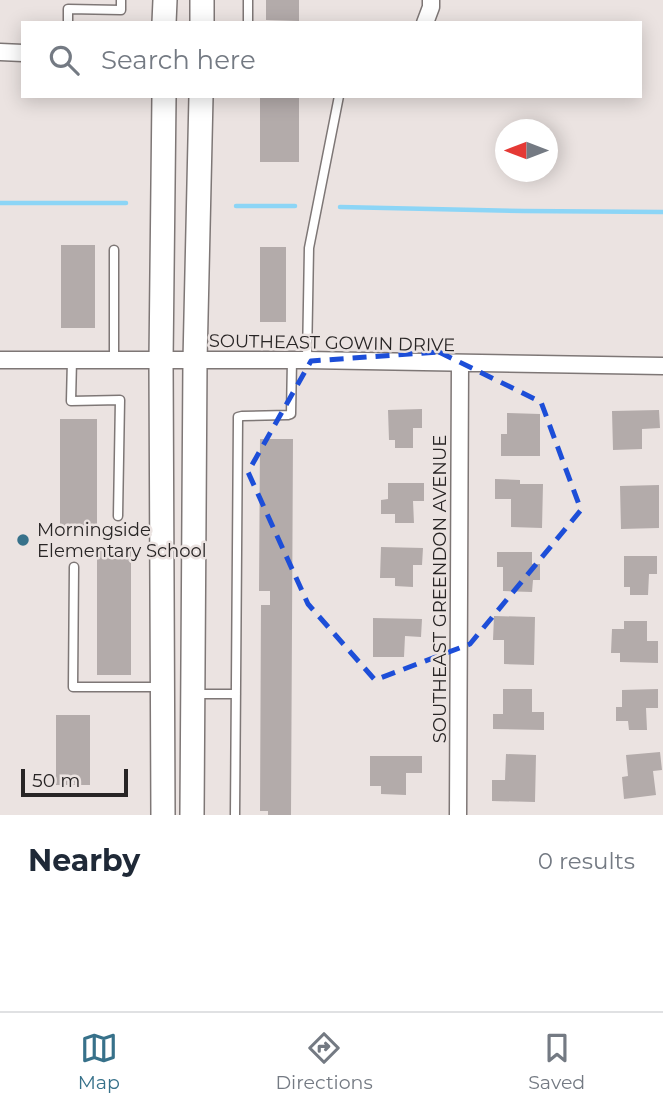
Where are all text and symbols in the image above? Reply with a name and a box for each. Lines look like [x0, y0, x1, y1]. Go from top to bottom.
search box [21, 21, 642, 98]
icon: search [45, 41, 83, 79]
text: Search here [101, 44, 256, 76]
north arrow [495, 119, 558, 182]
street label: SOUTHEAST GOWIN DRIVE [209, 330, 455, 356]
street label: SOUTHEAST GREENDON AVENUE [429, 435, 451, 743]
place label: Morningside Elementary School [37, 519, 207, 562]
marker: Morningside Elementary School [15, 532, 31, 548]
scale bar [21, 766, 128, 798]
text: 50 m [32, 769, 80, 792]
text: Nearby [28, 842, 140, 879]
text: 0 results [538, 847, 635, 875]
tab: Map [78, 1029, 120, 1094]
tab: Directions [275, 1029, 373, 1094]
tab: Saved [528, 1029, 585, 1094]

